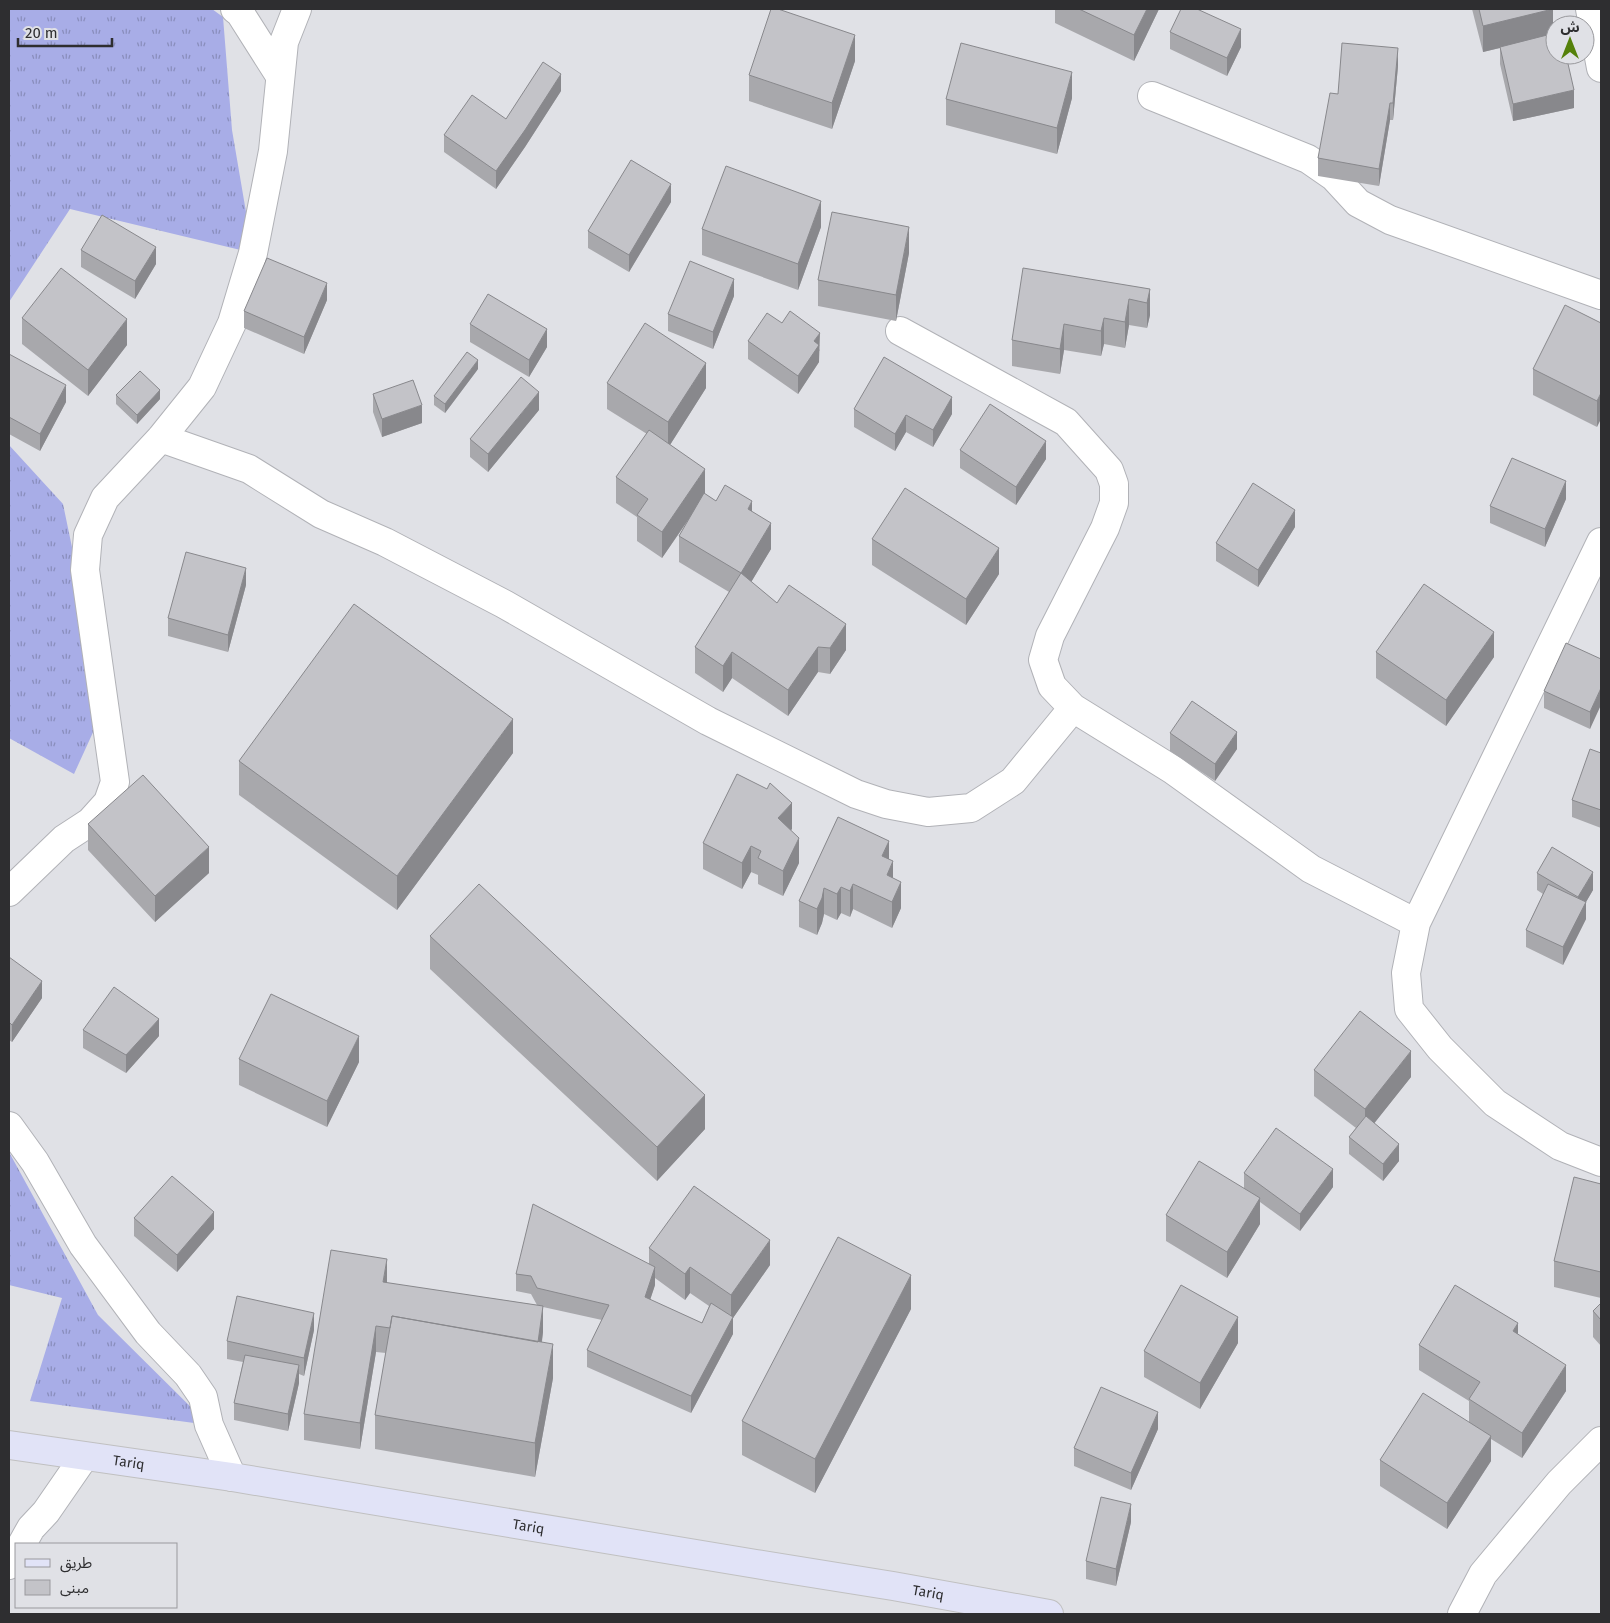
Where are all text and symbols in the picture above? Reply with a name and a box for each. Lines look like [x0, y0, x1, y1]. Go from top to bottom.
scale bar [18, 15, 111, 47]
north arrow [1545, 15, 1595, 65]
text: ش [1560, 19, 1580, 36]
text: 20 m [25, 24, 58, 42]
street label: Tariq [112, 1452, 146, 1473]
street label: Tariq [512, 1515, 546, 1537]
legend [15, 1543, 178, 1608]
text: طريق [60, 1554, 92, 1573]
text: مبنى [60, 1579, 89, 1597]
street label: Tariq [911, 1581, 945, 1604]

